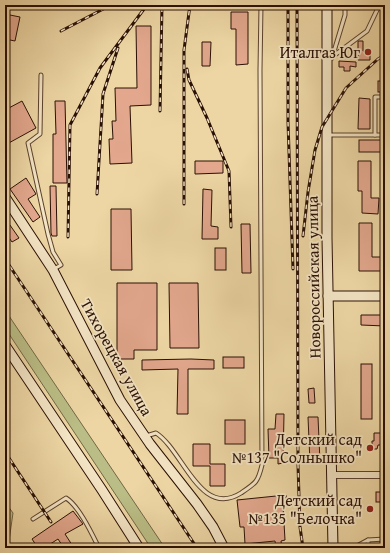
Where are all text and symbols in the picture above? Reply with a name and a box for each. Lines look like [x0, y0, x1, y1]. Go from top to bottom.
place label: Италгаз Юг [280, 40, 360, 64]
marker: Италгаз Юг [363, 47, 373, 57]
street label: Новороссийская улица [300, 195, 326, 359]
street label: Тихорецкая улица [75, 294, 159, 420]
place label: Детский сад №137 "Солнышко" [231, 427, 362, 469]
marker: Детский сад №137 "Солнышко" [365, 443, 375, 453]
place label: Детский сад №135 "Белочка" [248, 488, 362, 530]
marker: Детский сад №135 "Белочка" [365, 504, 375, 514]

